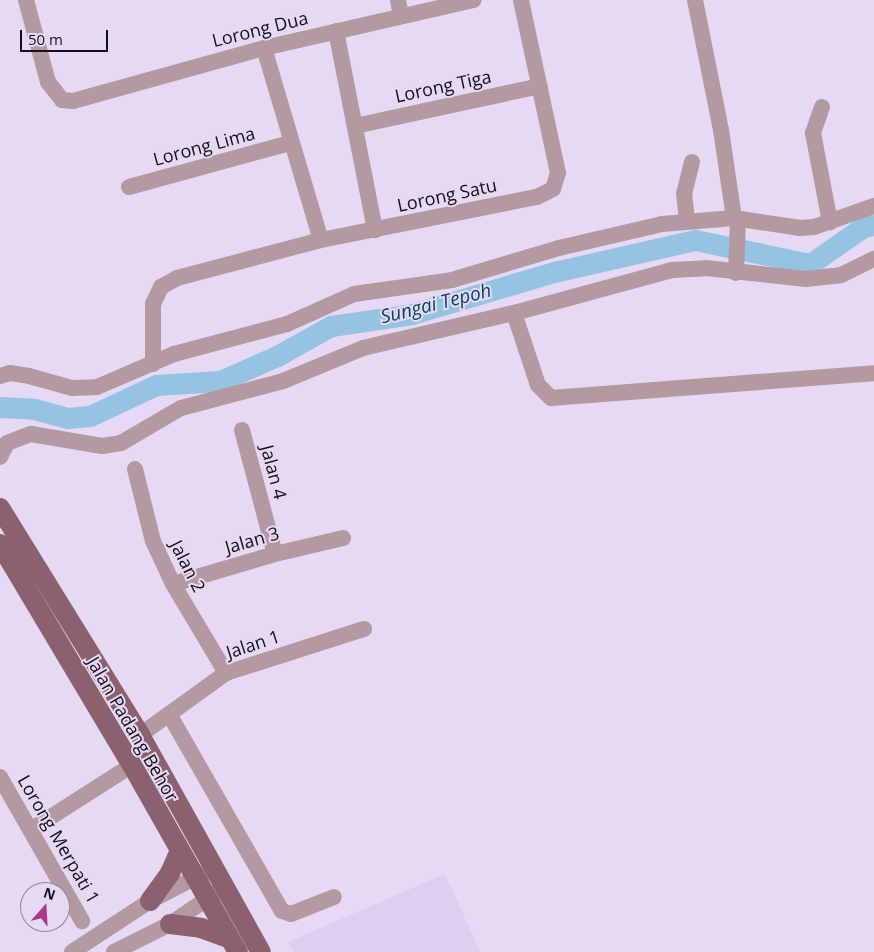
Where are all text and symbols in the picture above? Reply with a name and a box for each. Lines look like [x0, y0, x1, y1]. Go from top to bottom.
street label: Lorong Dua [210, 7, 310, 51]
scale bar [22, 20, 110, 52]
text: 50 m [28, 29, 63, 49]
street label: Lorong Tiga [393, 65, 493, 107]
street label: Lorong Lima [151, 122, 257, 170]
street label: Lorong Satu [395, 174, 499, 216]
water label: Sungai Tepoh [378, 279, 494, 329]
street label: Jalan 4 [256, 442, 292, 502]
street label: Jalan 3 [222, 522, 282, 558]
street label: Jalan 2 [166, 536, 210, 596]
street label: Jalan 1 [223, 625, 283, 663]
street label: Jalan Padang Behor [83, 653, 183, 805]
street label: Lorong Merpati 1 [14, 771, 104, 907]
north arrow [20, 882, 70, 932]
text: N [41, 882, 58, 904]

